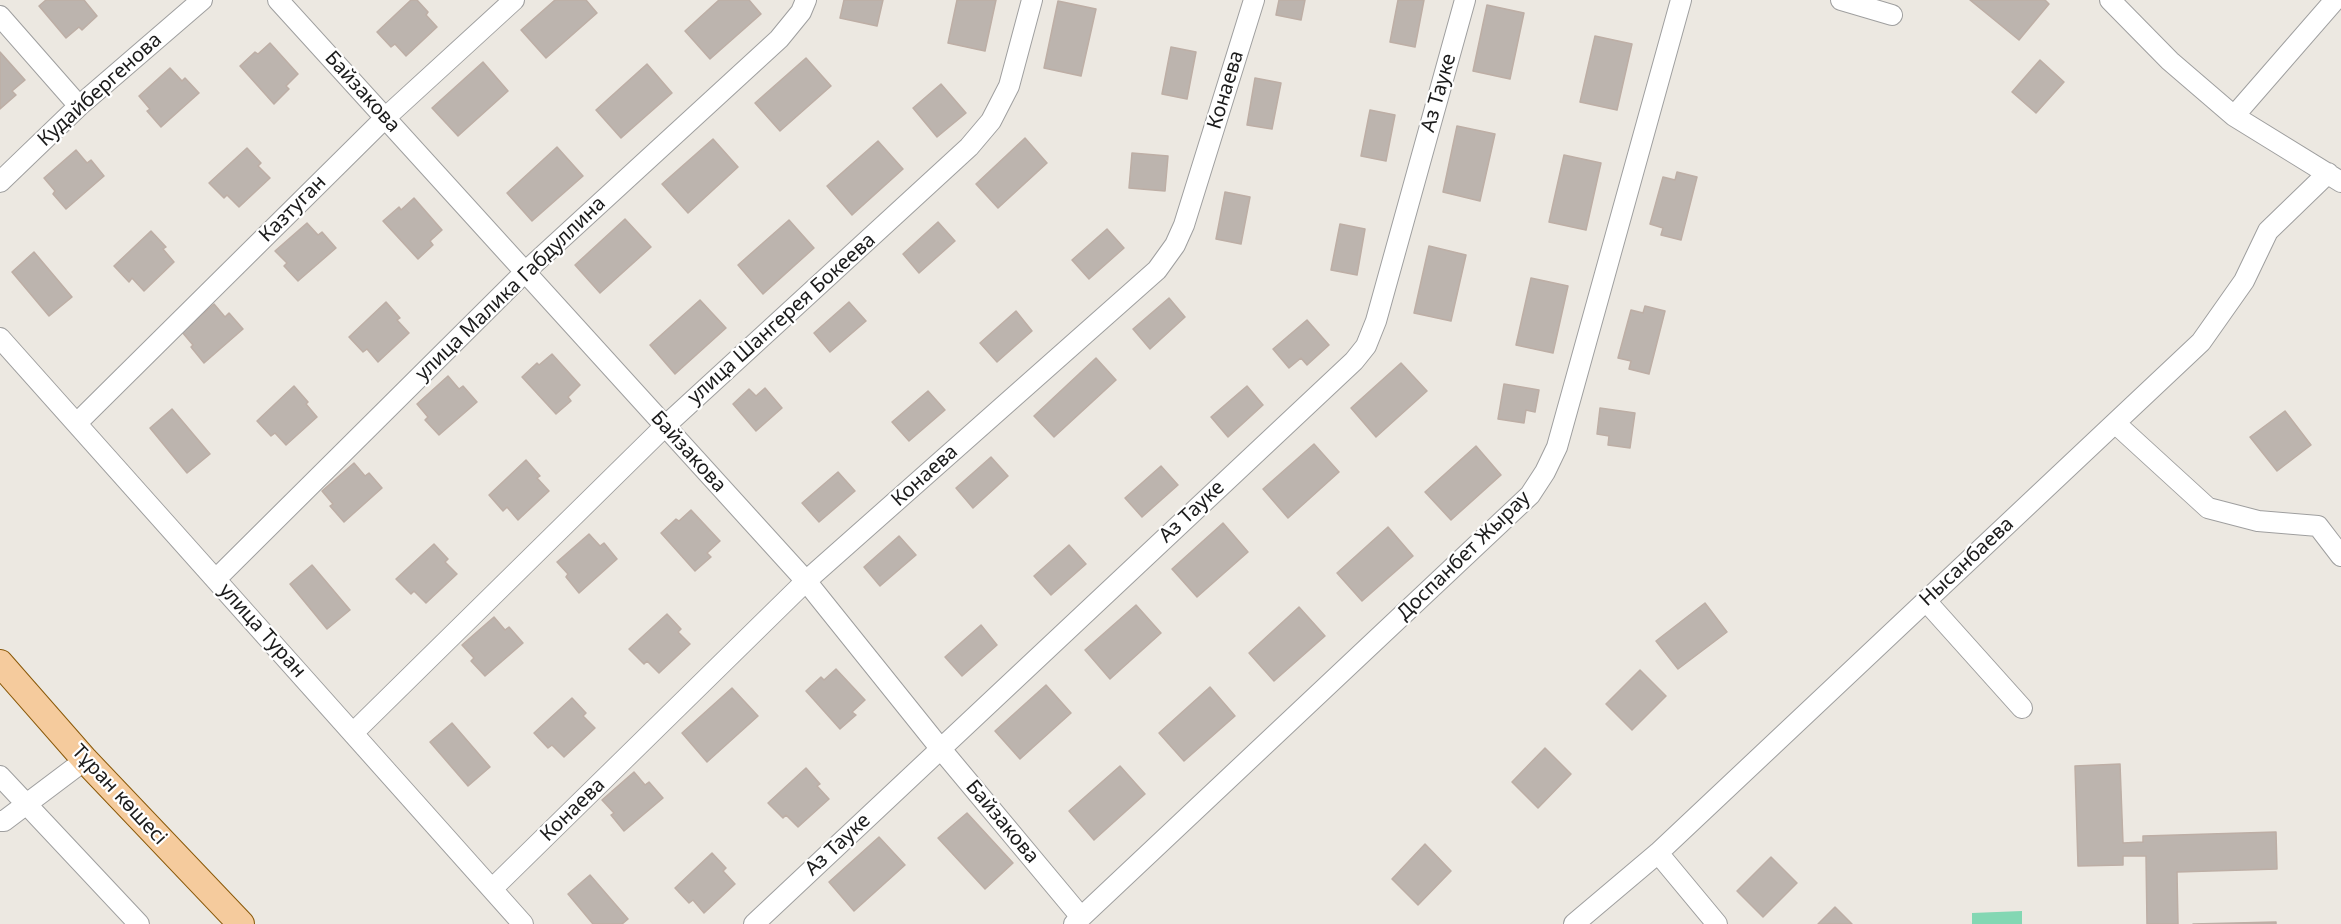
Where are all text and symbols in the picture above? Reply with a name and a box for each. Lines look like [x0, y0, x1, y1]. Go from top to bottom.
street label: Кудайбергенова [33, 28, 167, 152]
street label: Байзакова [319, 46, 405, 138]
street label: Конаева [1203, 48, 1249, 132]
street label: Аз Тауке [1416, 51, 1462, 135]
street label: Казтуган [255, 171, 331, 247]
street label: улица Малика Габдуллина [411, 192, 611, 386]
street label: улица Шангерея Бокеева [683, 228, 881, 410]
street label: Байзакова [645, 406, 731, 498]
street label: Конаева [887, 440, 963, 512]
street label: Аз Тауке [1154, 476, 1230, 548]
street label: Доспанбет Жырау [1392, 486, 1536, 626]
street label: Нысанбаева [1915, 512, 2019, 612]
street label: улица Туран [213, 579, 311, 683]
street label: Тұран көшесі [66, 740, 172, 850]
street label: Конаева [536, 773, 610, 847]
street label: Байзакова [960, 776, 1044, 868]
street label: Аз Тауке [800, 809, 876, 881]

